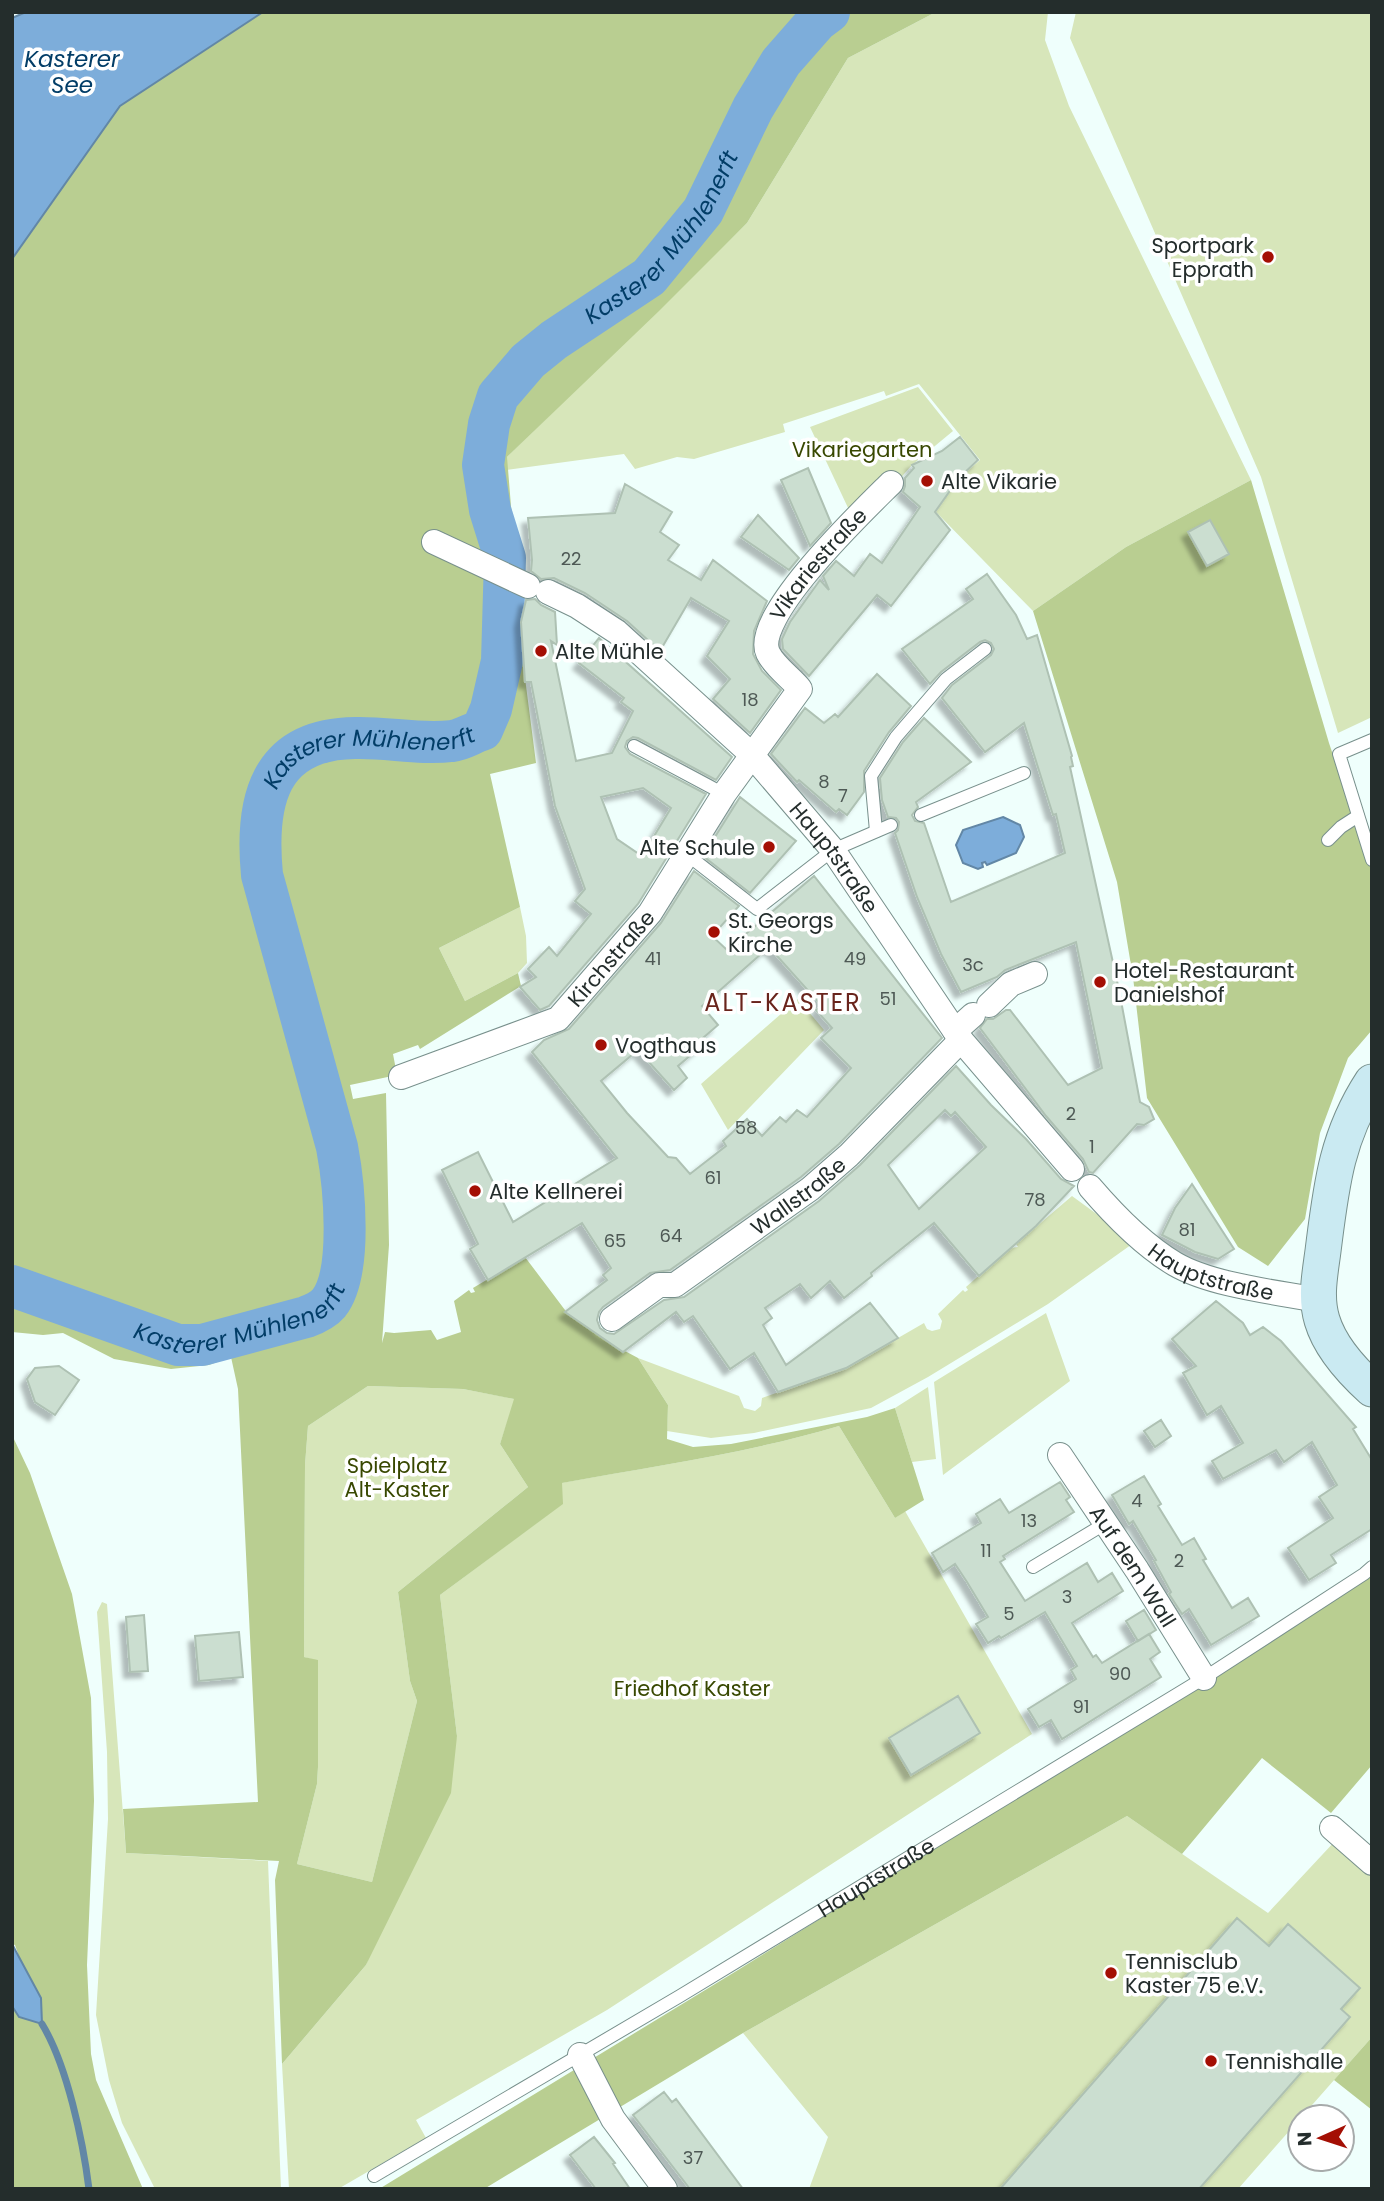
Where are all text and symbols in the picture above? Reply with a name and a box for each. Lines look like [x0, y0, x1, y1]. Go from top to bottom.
water label: Kasterer See [24, 43, 121, 101]
water label: Kasterer Mühlenerft [578, 145, 746, 332]
place label: Sportpark Epprath [1152, 231, 1254, 284]
marker: Sportpark Epprath [1260, 249, 1276, 265]
park label: Vikariegarten [792, 435, 932, 464]
place label: Alte Vikarie [941, 467, 1057, 496]
marker: Alte Vikarie [919, 473, 935, 489]
street label: Vikariestraße [762, 501, 873, 625]
house number: 22 [561, 546, 581, 571]
place label: Alte Mühle [555, 637, 664, 666]
marker: Alte Mühle [533, 643, 549, 659]
house number: 18 [741, 687, 759, 712]
water label: Kasterer Mühlenerft [255, 718, 481, 794]
house number: 8 [818, 769, 830, 794]
house number: 7 [838, 783, 848, 808]
street label: Hauptstraße [783, 795, 886, 918]
place label: Alte Schule [639, 833, 755, 862]
marker: Alte Schule [761, 839, 777, 855]
street label: Kirchstraße [561, 903, 661, 1013]
place label: St. Georgs Kirche [728, 906, 834, 959]
marker: St. Georgs Kirche [706, 924, 722, 940]
house number: 41 [644, 946, 662, 971]
house number: 49 [844, 946, 866, 971]
house number: 3c [962, 952, 984, 977]
place label: Hotel-Restaurant Danielshof [1114, 956, 1295, 1009]
marker: Hotel-Restaurant Danielshof [1092, 974, 1108, 990]
district label: ALT-KASTER [704, 986, 862, 1019]
house number: 51 [879, 986, 897, 1011]
place label: Vogthaus [615, 1031, 717, 1060]
marker: Vogthaus [593, 1037, 609, 1053]
house number: 2 [1066, 1101, 1076, 1126]
house number: 58 [735, 1115, 757, 1140]
house number: 1 [1089, 1134, 1095, 1159]
street label: Wallstraße [744, 1150, 852, 1241]
house number: 61 [704, 1165, 722, 1190]
place label: Alte Kellnerei [489, 1177, 623, 1206]
marker: Alte Kellnerei [467, 1183, 483, 1199]
house number: 78 [1024, 1187, 1046, 1212]
house number: 81 [1178, 1217, 1196, 1242]
house number: 64 [660, 1223, 682, 1248]
house number: 65 [604, 1228, 626, 1253]
street label: Hauptstraße [1142, 1236, 1276, 1307]
water label: Kasterer Mühlenerft [130, 1279, 353, 1362]
park label: Spielplatz Alt-Kaster [345, 1451, 450, 1504]
house number: 4 [1131, 1488, 1143, 1513]
street label: Auf dem Wall [1083, 1499, 1183, 1632]
house number: 13 [1021, 1508, 1037, 1533]
house number: 11 [980, 1538, 992, 1563]
house number: 2 [1174, 1548, 1184, 1573]
house number: 3 [1062, 1584, 1072, 1609]
house number: 5 [1003, 1601, 1015, 1626]
house number: 90 [1109, 1661, 1131, 1686]
park label: Friedhof Kaster [614, 1674, 770, 1703]
house number: 91 [1072, 1694, 1090, 1719]
street label: Hauptstraße [812, 1831, 940, 1924]
place label: Tennisclub Kaster 75 e.V. [1125, 1947, 1263, 2000]
marker: Tennisclub Kaster 75 e.V. [1103, 1965, 1119, 1981]
place label: Tennishalle [1225, 2047, 1343, 2076]
marker: Tennishalle [1203, 2053, 1219, 2069]
north arrow [1286, 2103, 1356, 2173]
text: N [1291, 2131, 1318, 2147]
house number: 37 [683, 2145, 703, 2170]

